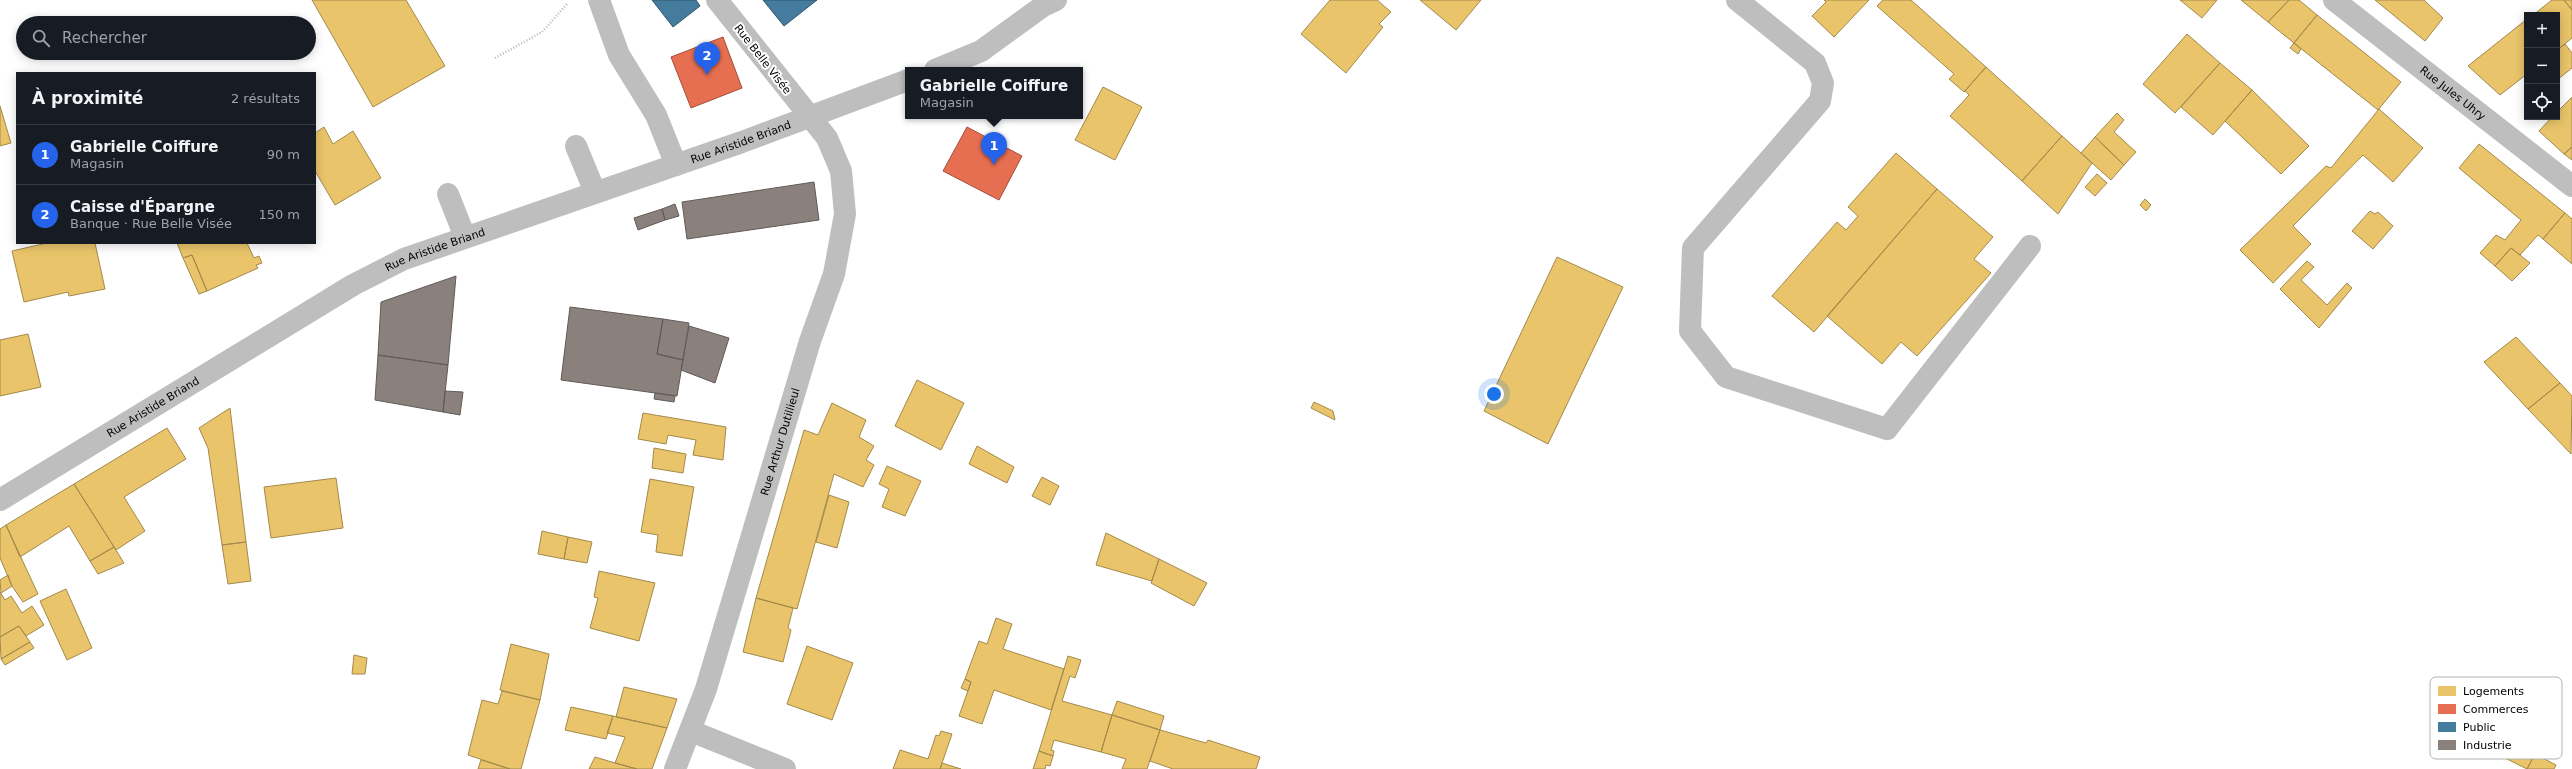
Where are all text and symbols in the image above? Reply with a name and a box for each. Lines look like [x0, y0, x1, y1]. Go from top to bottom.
map controls [2524, 12, 2560, 120]
button: + [2524, 12, 2560, 48]
search box [16, 16, 316, 60]
street label: Rue Belle Visée [731, 22, 794, 97]
icon: search [30, 27, 52, 49]
text: Rechercher [62, 29, 147, 47]
pin: 2 [694, 42, 720, 75]
button: − [2524, 48, 2560, 84]
street label: Rue Jules Uhry [2417, 64, 2489, 123]
popup [905, 67, 1083, 119]
text: Gabrielle Coiffure [920, 77, 1068, 95]
button: locate [2524, 84, 2560, 120]
text: À proximité [32, 88, 143, 108]
text: 2 résultats [231, 91, 300, 106]
text: Magasin [920, 95, 974, 110]
street label: Rue Aristide Briand [689, 118, 793, 166]
pin: 1 [981, 132, 1007, 165]
text: Gabrielle Coiffure [70, 138, 218, 156]
text: 1 [40, 147, 50, 162]
text: 90 m [267, 147, 300, 162]
text: Magasin [70, 156, 124, 171]
text: Caisse d'Épargne [70, 198, 215, 216]
text: 2 [40, 207, 50, 222]
text: 150 m [258, 207, 300, 222]
text: Banque · Rue Belle Visée [70, 216, 232, 231]
street label: Rue Aristide Briand [383, 225, 487, 275]
street label: Rue Aristide Briand [105, 374, 202, 440]
your location [1484, 384, 1504, 404]
street label: Rue Arthur Dutillieul [758, 386, 803, 497]
legend [2430, 677, 2562, 759]
text: Logements [2463, 685, 2524, 698]
text: Commerces [2463, 703, 2529, 716]
text: Public [2463, 721, 2496, 734]
text: Industrie [2463, 739, 2512, 752]

